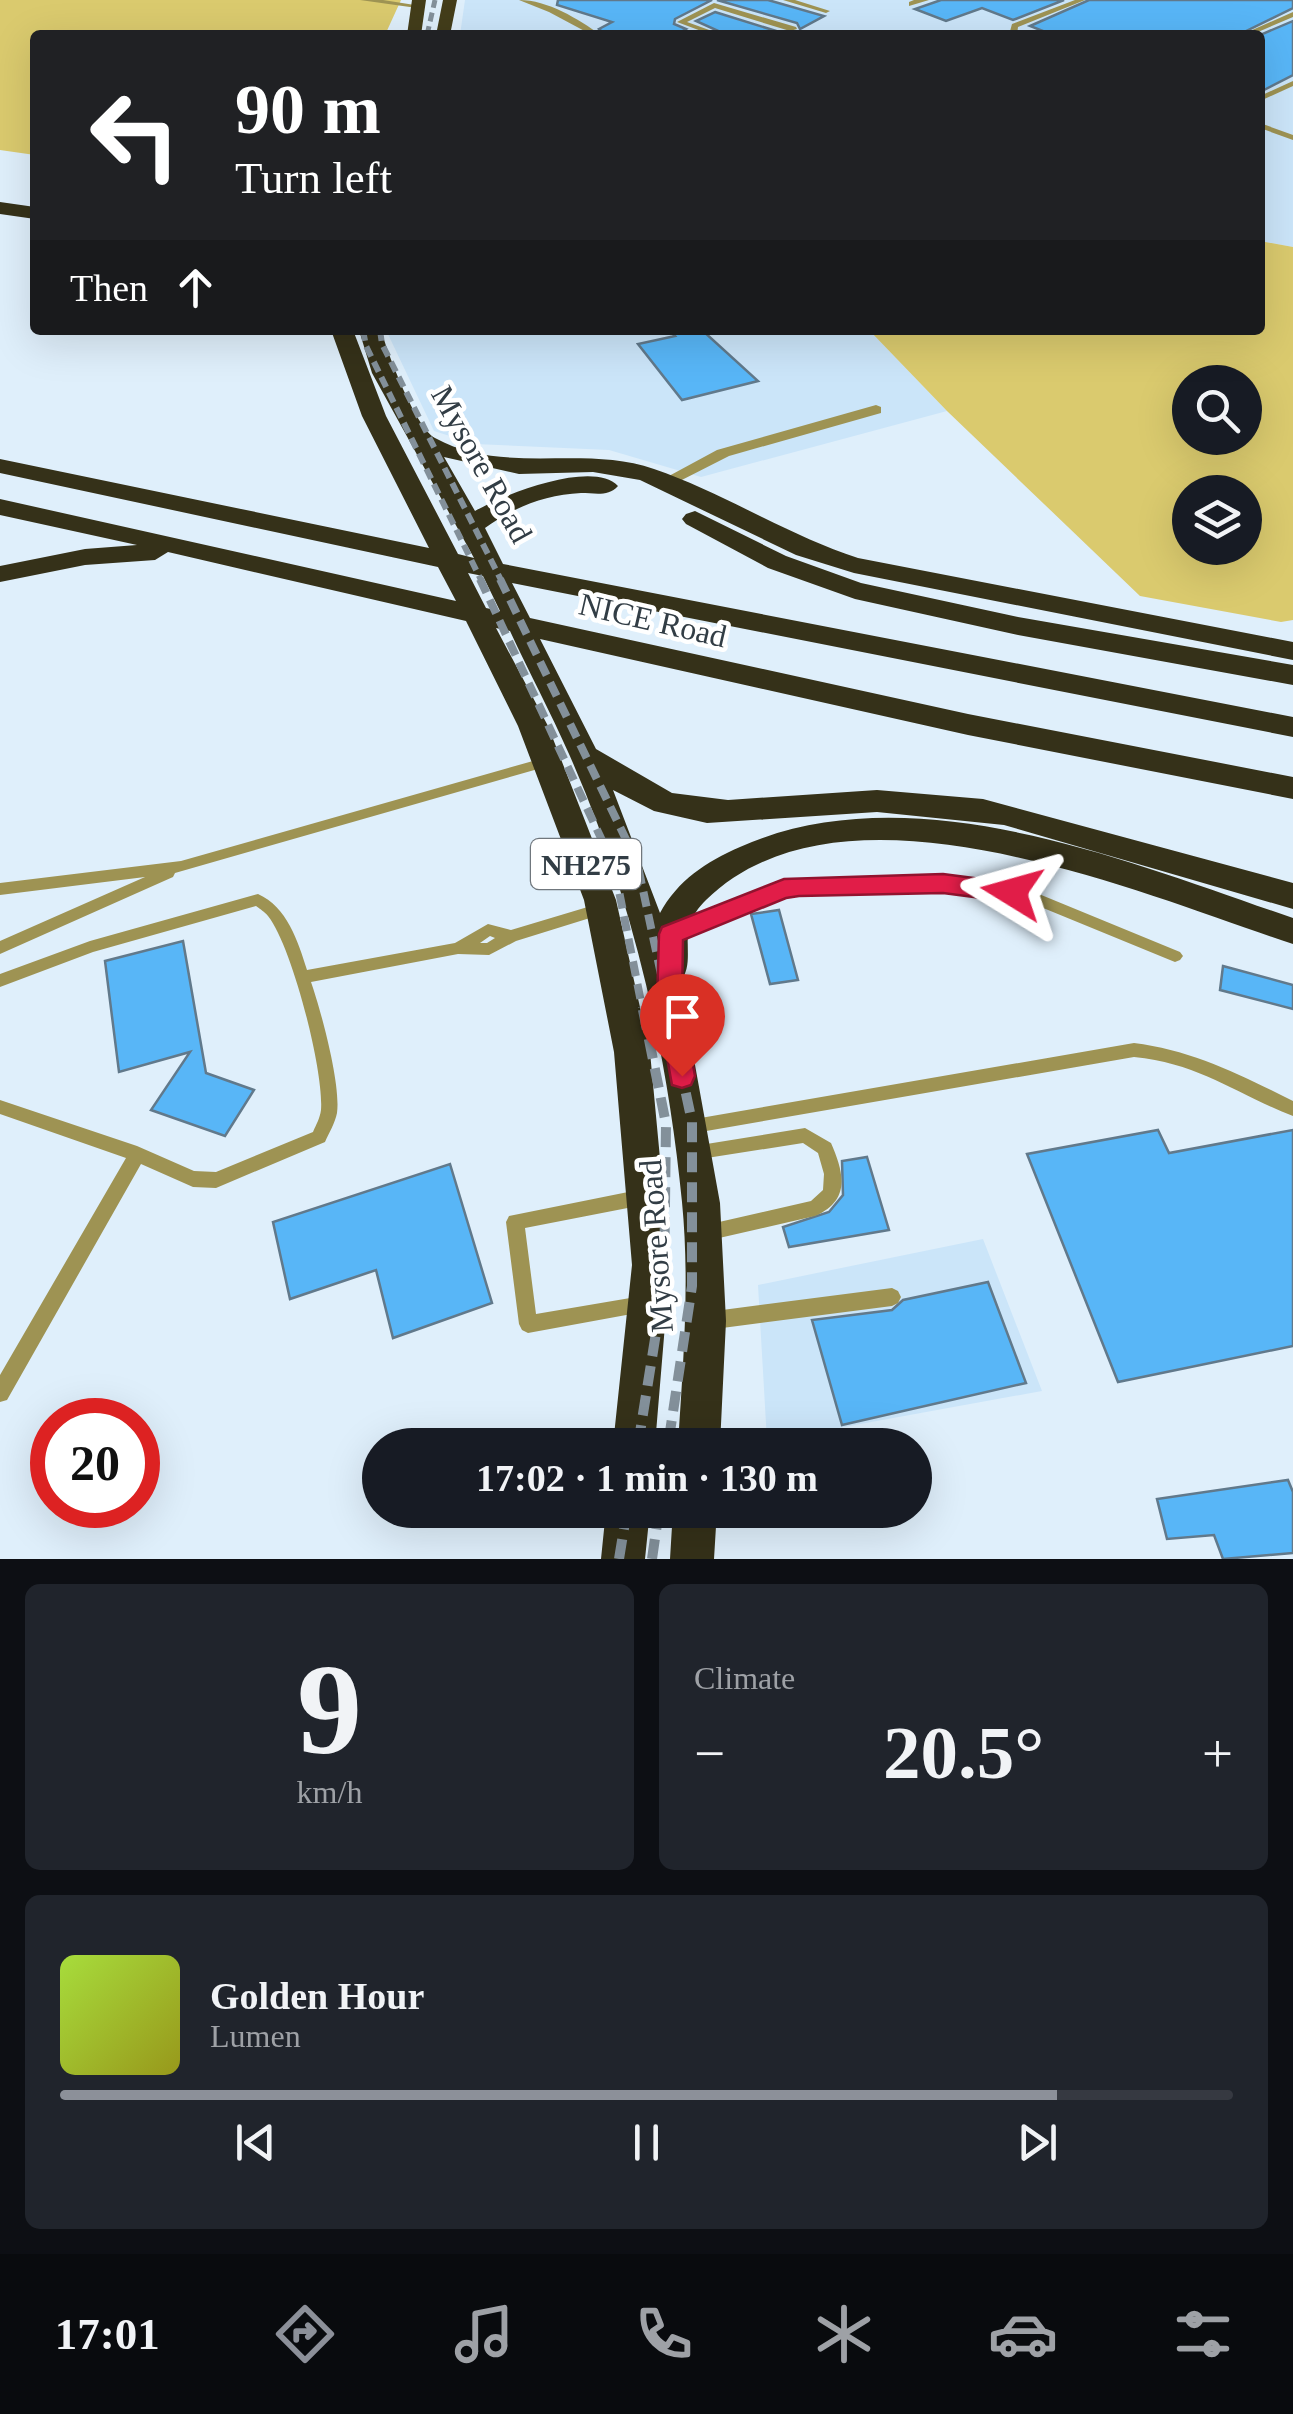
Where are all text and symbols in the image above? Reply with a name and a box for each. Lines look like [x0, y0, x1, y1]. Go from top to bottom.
icon: left [70, 70, 200, 200]
text: 90 m [235, 71, 381, 148]
text: Turn left [235, 153, 392, 203]
icon: ahead [168, 260, 223, 315]
text: Then [70, 267, 148, 309]
map controls [1172, 365, 1262, 565]
button: search [1172, 365, 1262, 455]
street label: Mysore Road [424, 379, 540, 549]
button: layers [1172, 475, 1262, 565]
street label: NICE Road [576, 586, 730, 654]
road number: NH275 [531, 839, 641, 889]
position arrow [960, 840, 1064, 944]
pin [640, 974, 725, 1077]
icon: arrive [655, 989, 710, 1044]
street label: Mysore Road [632, 1158, 680, 1334]
speed limit sign: 20 [30, 1398, 160, 1528]
text: 17:02 · 1 min · 130 m [476, 1457, 818, 1499]
text: 9 [297, 1637, 362, 1781]
text: Climate [694, 1660, 795, 1696]
text: 20.5° [883, 1711, 1044, 1794]
text: − [694, 1723, 725, 1784]
text: + [1202, 1723, 1233, 1784]
text: km/h [297, 1774, 362, 1810]
text: Golden Hour [210, 1975, 424, 2017]
text: Lumen [210, 2018, 301, 2054]
icon: previous [228, 2115, 283, 2170]
icon: pause [619, 2115, 674, 2170]
icon: next [1010, 2115, 1065, 2170]
icon: directions [270, 2299, 340, 2369]
icon: music [449, 2299, 519, 2369]
icon: phone [629, 2299, 699, 2369]
icon: climate [809, 2299, 879, 2369]
icon: car [988, 2299, 1058, 2369]
icon: filters [1168, 2299, 1238, 2369]
text: 17:01 [55, 2309, 160, 2359]

